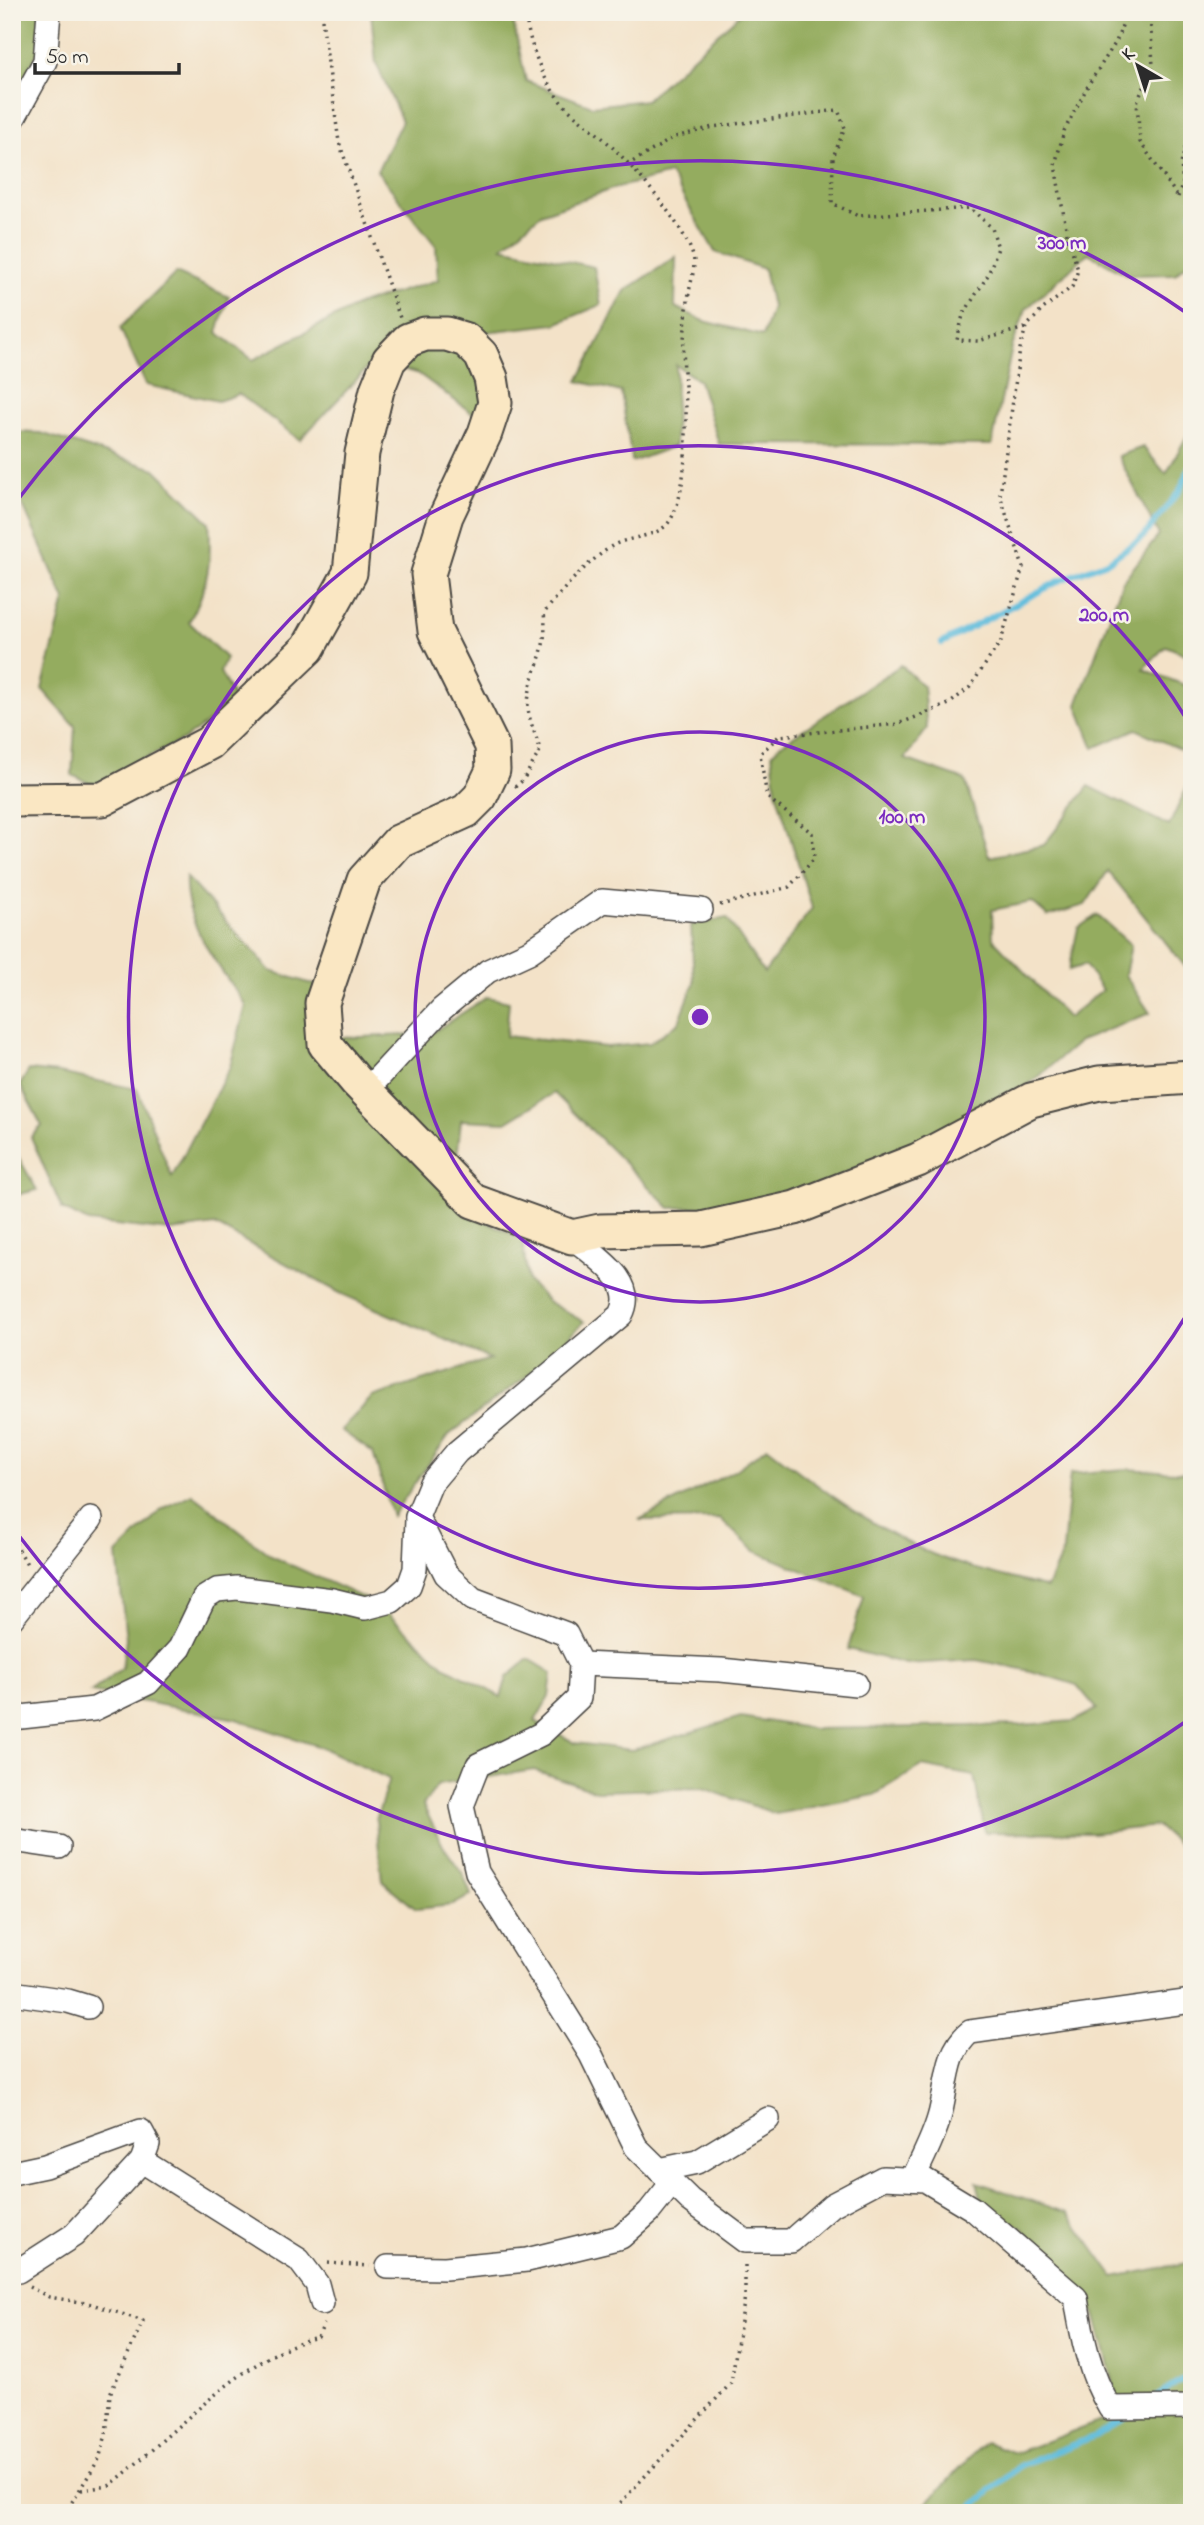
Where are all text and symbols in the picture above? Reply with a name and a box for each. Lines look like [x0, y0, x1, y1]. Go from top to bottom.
scale bar [35, 32, 178, 76]
north arrow [1102, 32, 1172, 102]
text: K [1117, 41, 1142, 68]
text: 50 m [46, 43, 89, 73]
text: 300 m [1037, 229, 1086, 259]
text: 200 m [1078, 601, 1129, 631]
text: 100 m [879, 803, 925, 833]
centre of rings [688, 1005, 712, 1029]

